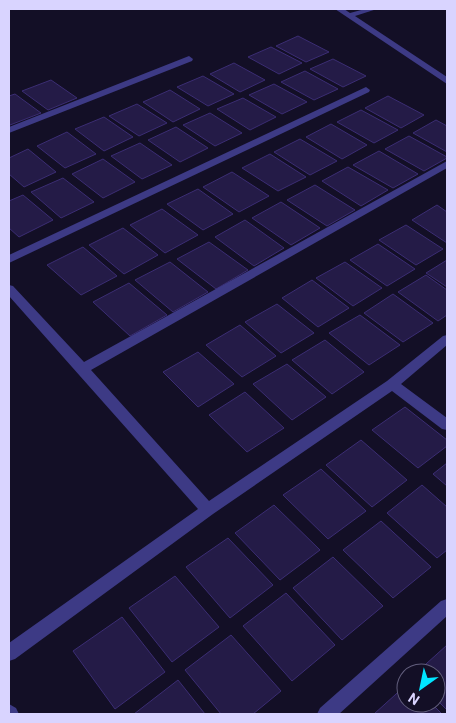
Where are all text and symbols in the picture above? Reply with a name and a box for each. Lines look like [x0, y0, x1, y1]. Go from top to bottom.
north arrow [396, 663, 446, 713]
text: N [405, 689, 422, 708]

